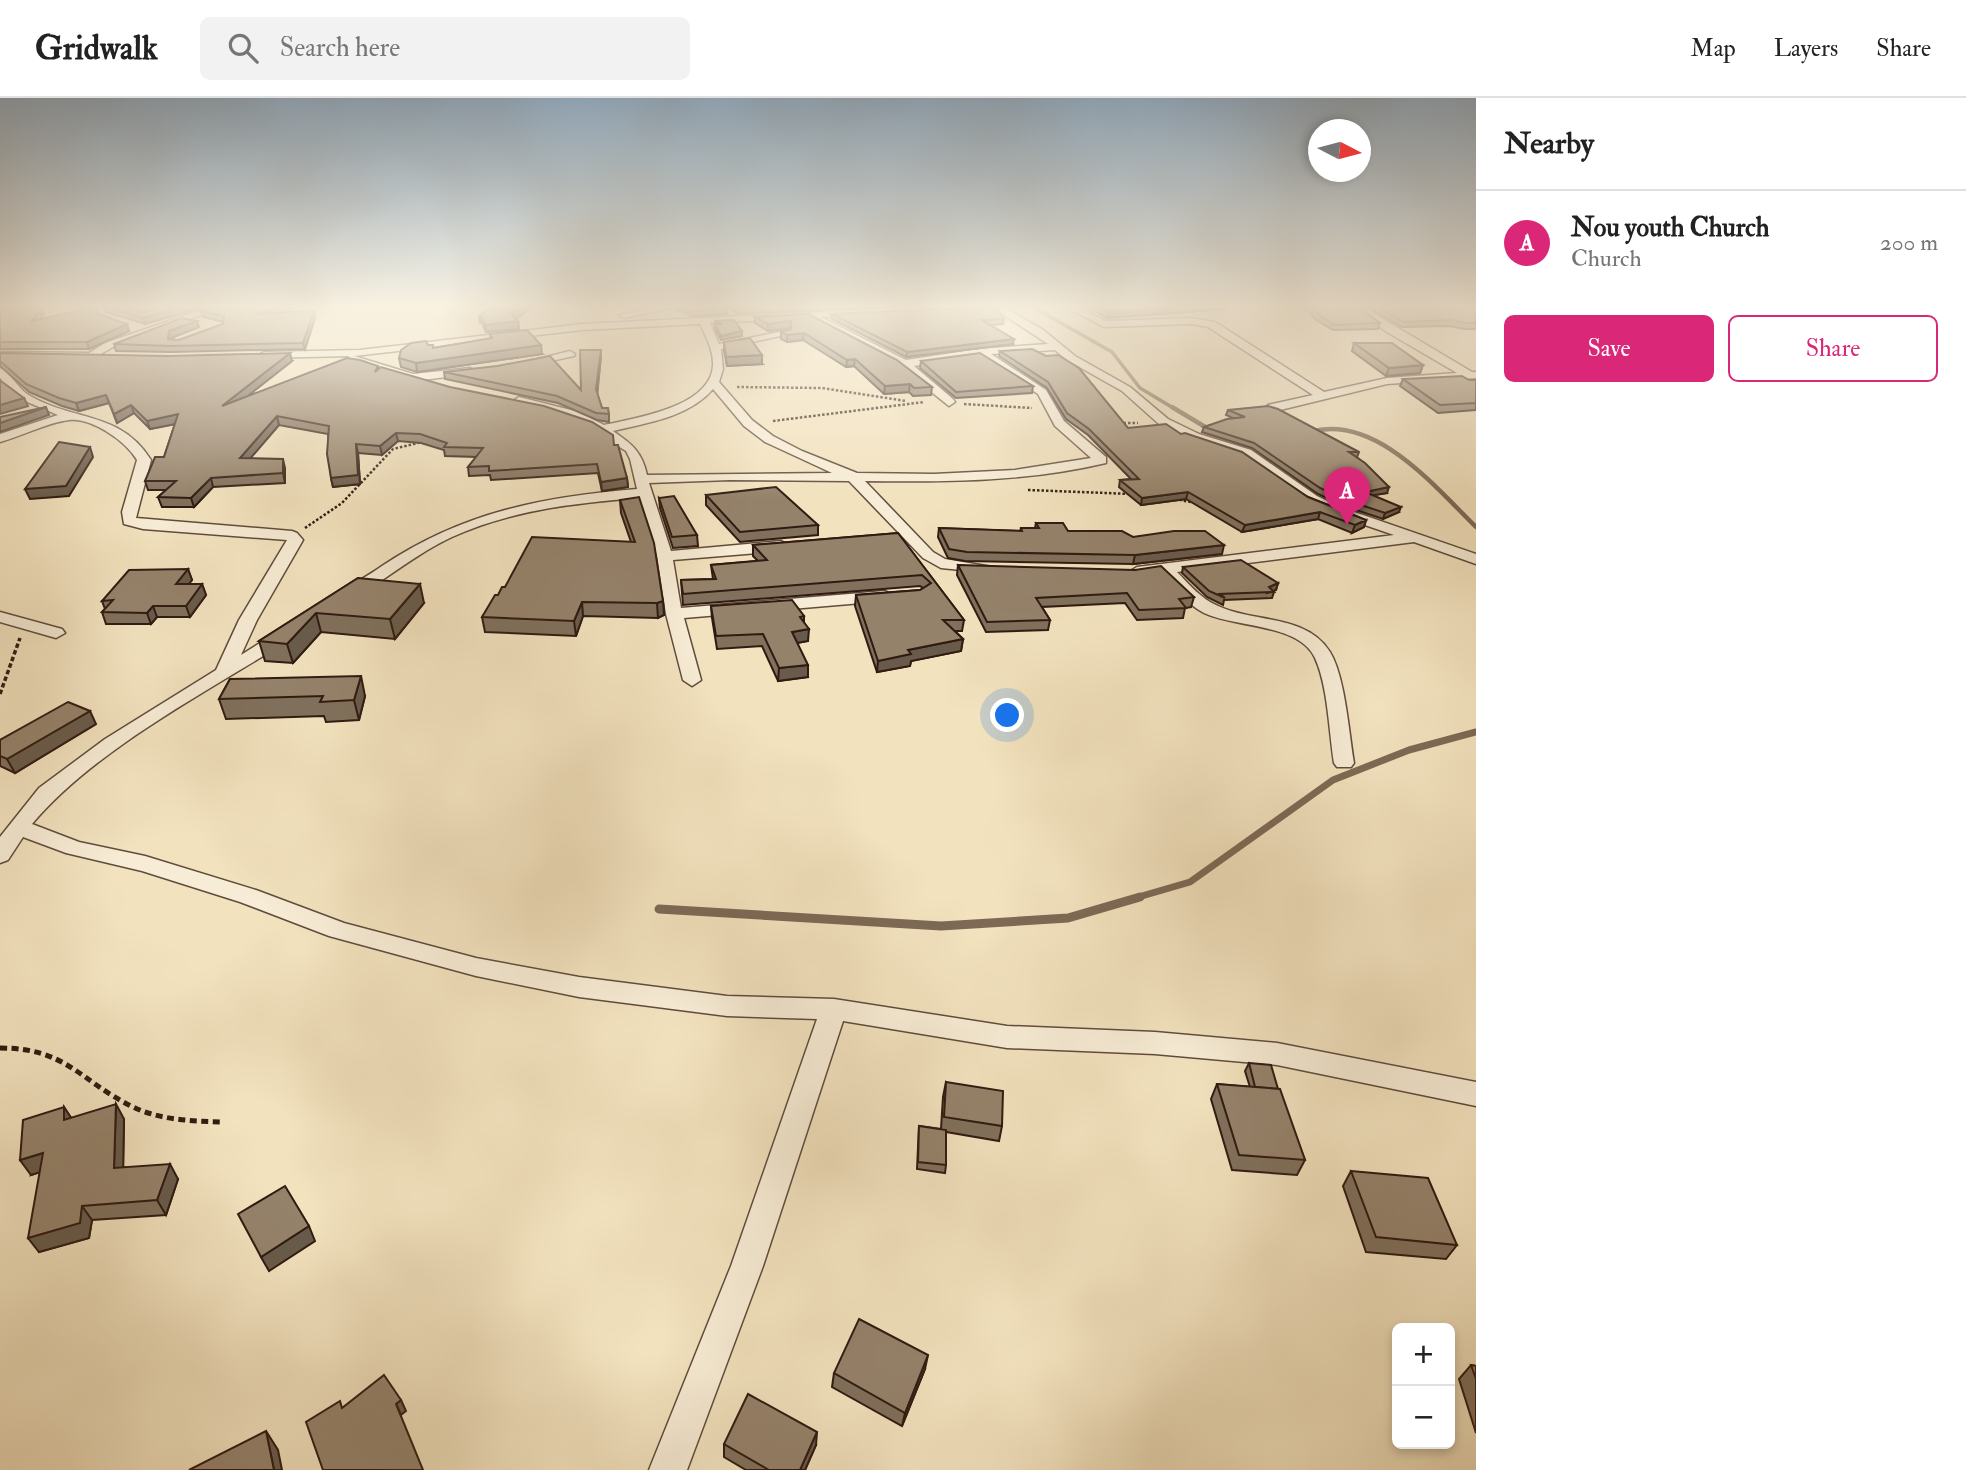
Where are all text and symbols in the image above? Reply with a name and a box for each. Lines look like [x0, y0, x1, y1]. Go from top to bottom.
search box [200, 17, 690, 80]
text: Gridwalk [35, 28, 158, 69]
icon: search [224, 29, 262, 67]
text: Search here [280, 32, 400, 64]
text: Map [1691, 33, 1736, 64]
text: Layers [1774, 33, 1838, 64]
text: Share [1876, 33, 1931, 64]
north arrow [1308, 119, 1371, 182]
text: Nearby [1504, 125, 1594, 162]
text: Nou youth Church [1571, 212, 1769, 244]
text: A [1520, 228, 1534, 257]
text: 200 m [1880, 228, 1938, 257]
text: Church [1571, 244, 1641, 273]
button: Save [1504, 315, 1714, 382]
button: Share [1728, 315, 1938, 382]
pin: A [1324, 467, 1370, 525]
your location [990, 698, 1024, 732]
map controls [1392, 1323, 1455, 1449]
button: + [1392, 1323, 1455, 1386]
button: − [1392, 1386, 1455, 1449]

